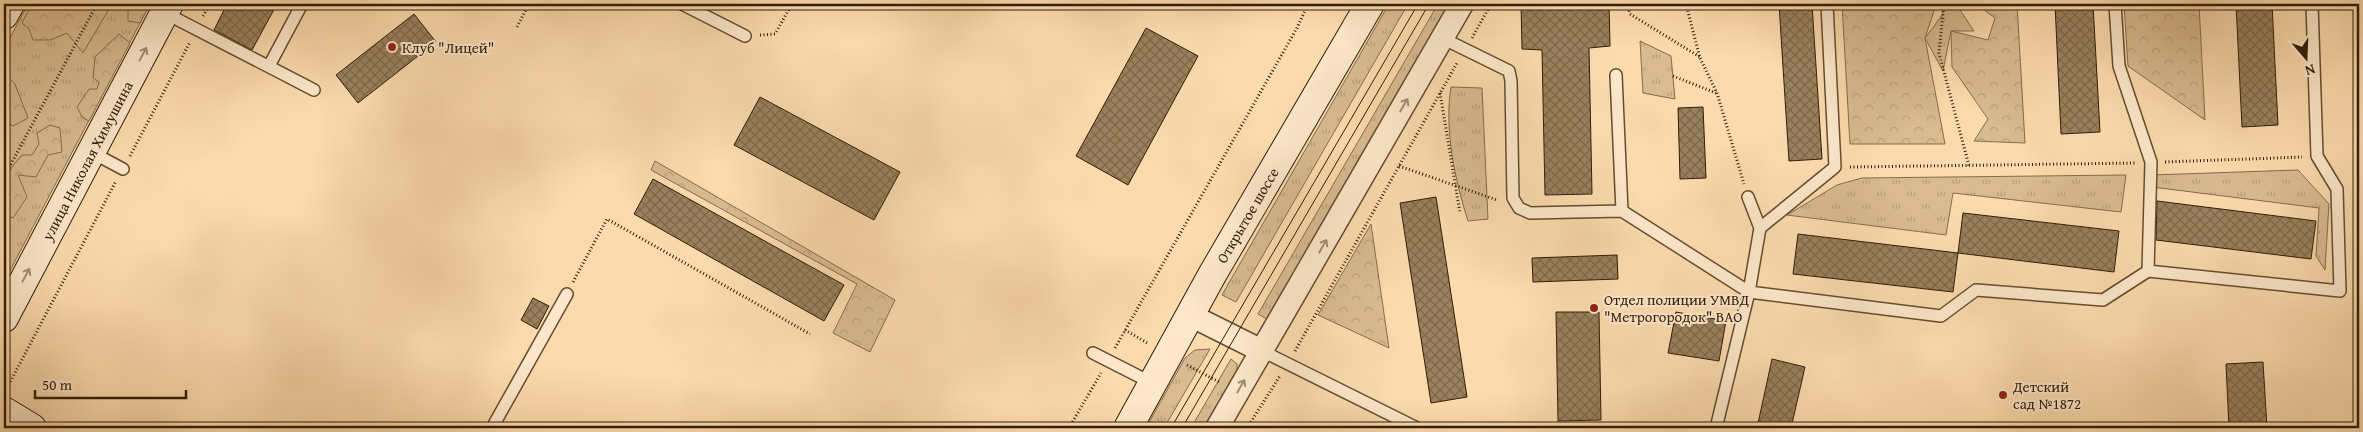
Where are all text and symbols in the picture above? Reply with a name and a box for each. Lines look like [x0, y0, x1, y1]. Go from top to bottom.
north arrow [2280, 32, 2330, 82]
place label: Клуб "Лицей" [402, 37, 494, 58]
marker: Клуб "Лицей" [386, 41, 398, 53]
one-way arrow [138, 46, 148, 61]
text: N [2302, 59, 2318, 81]
street label: улица Николая Химушина [36, 76, 138, 245]
one-way arrow [1399, 98, 1409, 112]
street label: Открытое шоссе [1211, 163, 1283, 267]
one-way arrow [1318, 239, 1328, 253]
one-way arrow [22, 268, 32, 282]
place label: Отдел полиции УМВД "Метрогородок" ВАО [1604, 289, 1749, 327]
marker: Отдел полиции УМВД "Метрогородок" ВАО [1588, 302, 1600, 314]
scale bar [35, 367, 186, 399]
text: 50 m [42, 374, 73, 395]
place label: Детский сад №1872 [2012, 376, 2081, 414]
one-way arrow [1237, 380, 1247, 394]
marker: Детский сад №1872 [1997, 389, 2009, 401]

